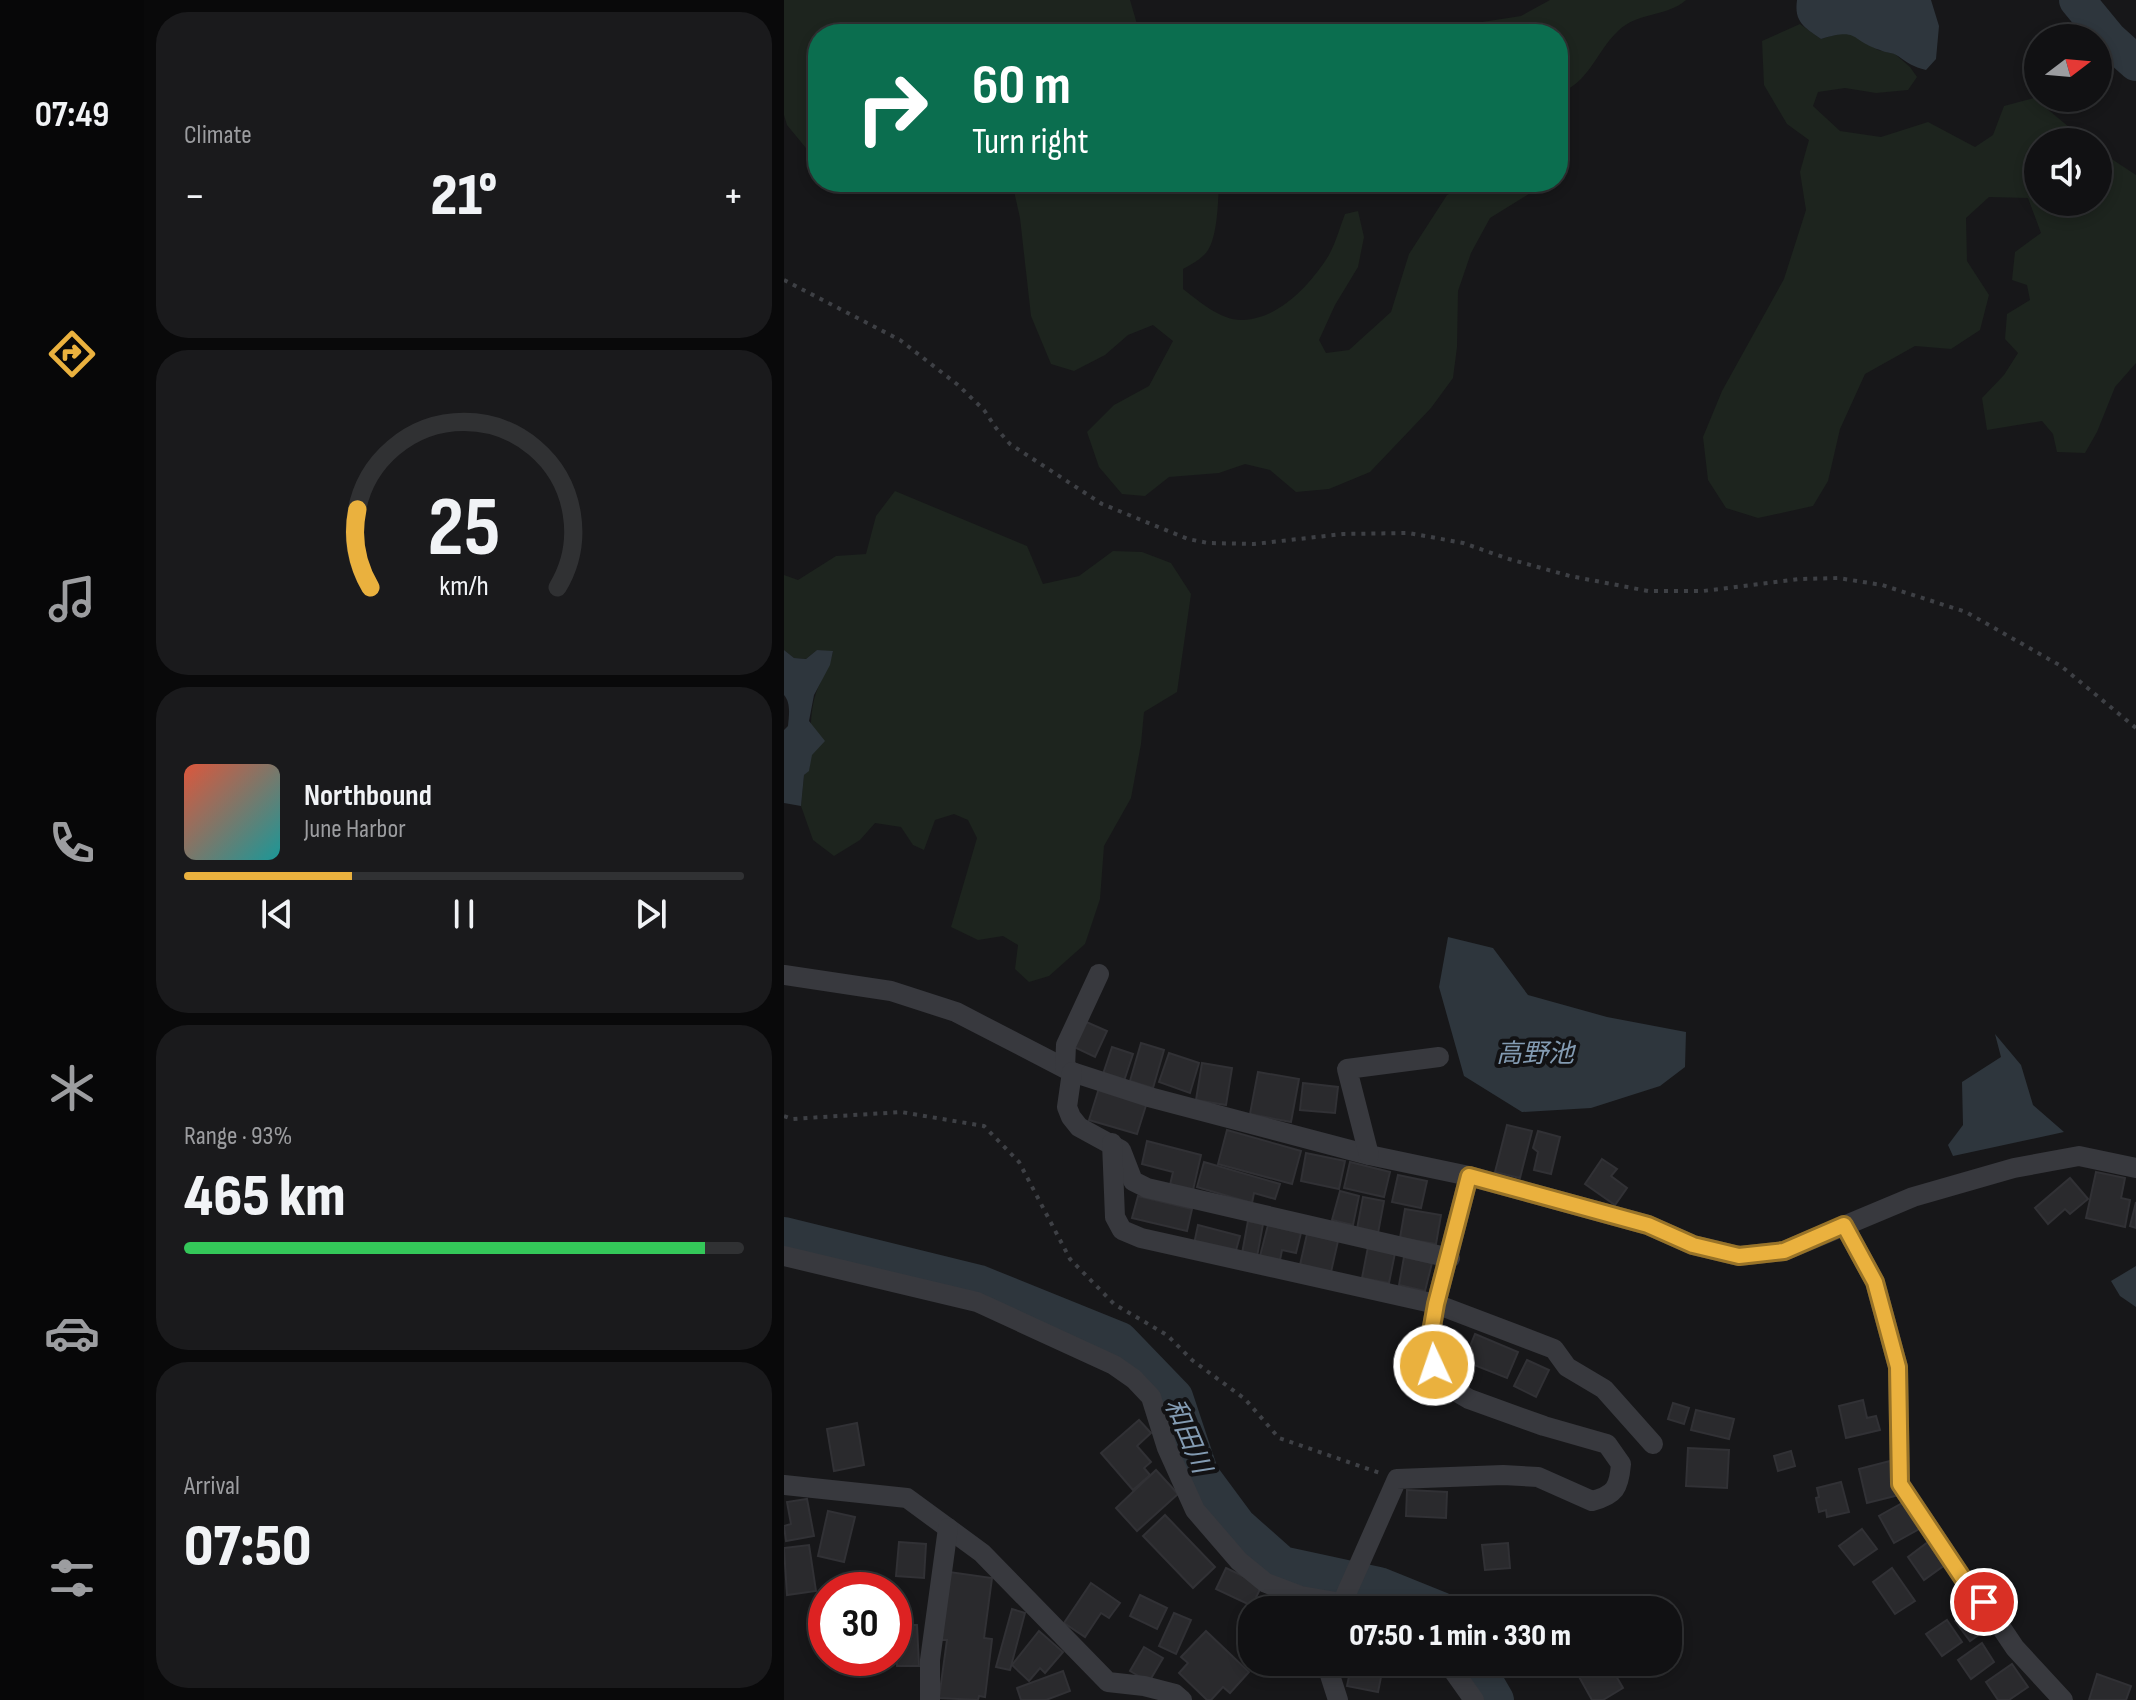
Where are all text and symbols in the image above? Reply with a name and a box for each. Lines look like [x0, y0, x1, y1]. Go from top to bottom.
north arrow [2024, 24, 2112, 112]
map controls [2024, 24, 2112, 216]
text: 60 m [972, 53, 1071, 120]
icon: right [840, 56, 944, 160]
text: 07:49 [35, 94, 109, 137]
text: Climate [184, 120, 252, 151]
text: Turn right [972, 121, 1089, 164]
button: sound [2024, 128, 2112, 216]
text: 21° [431, 160, 497, 232]
text: − [184, 170, 206, 223]
text: + [722, 170, 744, 223]
icon: directions [44, 326, 100, 382]
text: 25 [428, 479, 500, 579]
text: km/h [439, 570, 489, 605]
icon: music [44, 571, 100, 627]
text: Northbound [304, 778, 432, 814]
text: June Harbor [304, 814, 406, 845]
icon: phone [44, 815, 100, 871]
icon: previous [255, 892, 299, 936]
icon: pause [442, 892, 486, 936]
icon: next [629, 892, 673, 936]
water label: 高野池 [1496, 1039, 1577, 1070]
icon: climate [44, 1060, 100, 1116]
text: Range · 93% [184, 1121, 292, 1152]
text: 465 km [184, 1161, 346, 1233]
icon: car [44, 1305, 100, 1361]
position arrow [1392, 1323, 1476, 1407]
water label: 和田川 [1157, 1394, 1218, 1481]
text: Arrival [184, 1471, 240, 1502]
text: 07:50 [184, 1511, 311, 1583]
icon: filters [44, 1550, 100, 1606]
pin [1950, 1568, 2018, 1636]
speed limit sign: 30 [808, 1572, 912, 1676]
icon: arrive [1962, 1580, 2006, 1624]
text: 07:50 · 1 min · 330 m [1349, 1618, 1571, 1654]

